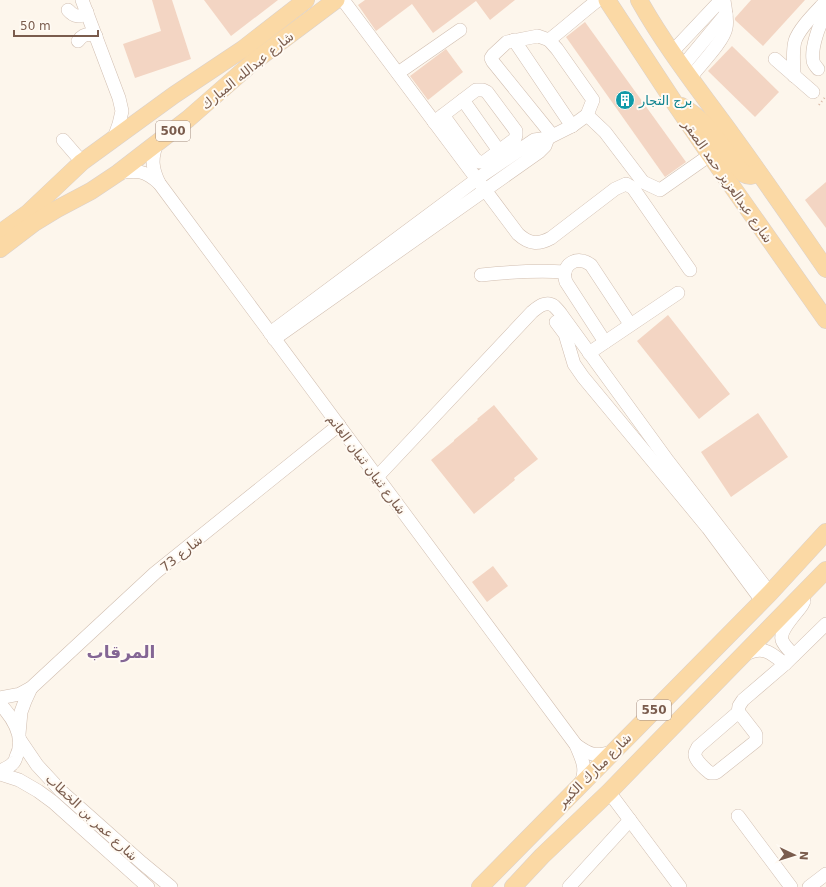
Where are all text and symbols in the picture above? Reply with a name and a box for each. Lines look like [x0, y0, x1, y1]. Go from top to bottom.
scale bar [14, 12, 98, 38]
text: 50 m [20, 19, 51, 33]
street label: شارع عبدالله المبارك [198, 29, 297, 113]
building icon: برج التجار [614, 89, 636, 111]
place label: برج التجار [638, 93, 692, 109]
street label: شارع عبدالعزيز حمد الصقر [678, 116, 776, 246]
road number: 500 [156, 121, 190, 141]
street label: شارع ثنيان ثنيان الغانم [323, 411, 409, 518]
street label: شارع 73 [157, 532, 206, 576]
district label: المرقاب [87, 642, 155, 663]
road number: 550 [637, 700, 671, 720]
street label: شارع مبارك الكبير [553, 730, 635, 812]
street label: شارع عمر بن الخطاب [42, 771, 141, 865]
north arrow [774, 835, 814, 875]
text: N [797, 851, 810, 861]

